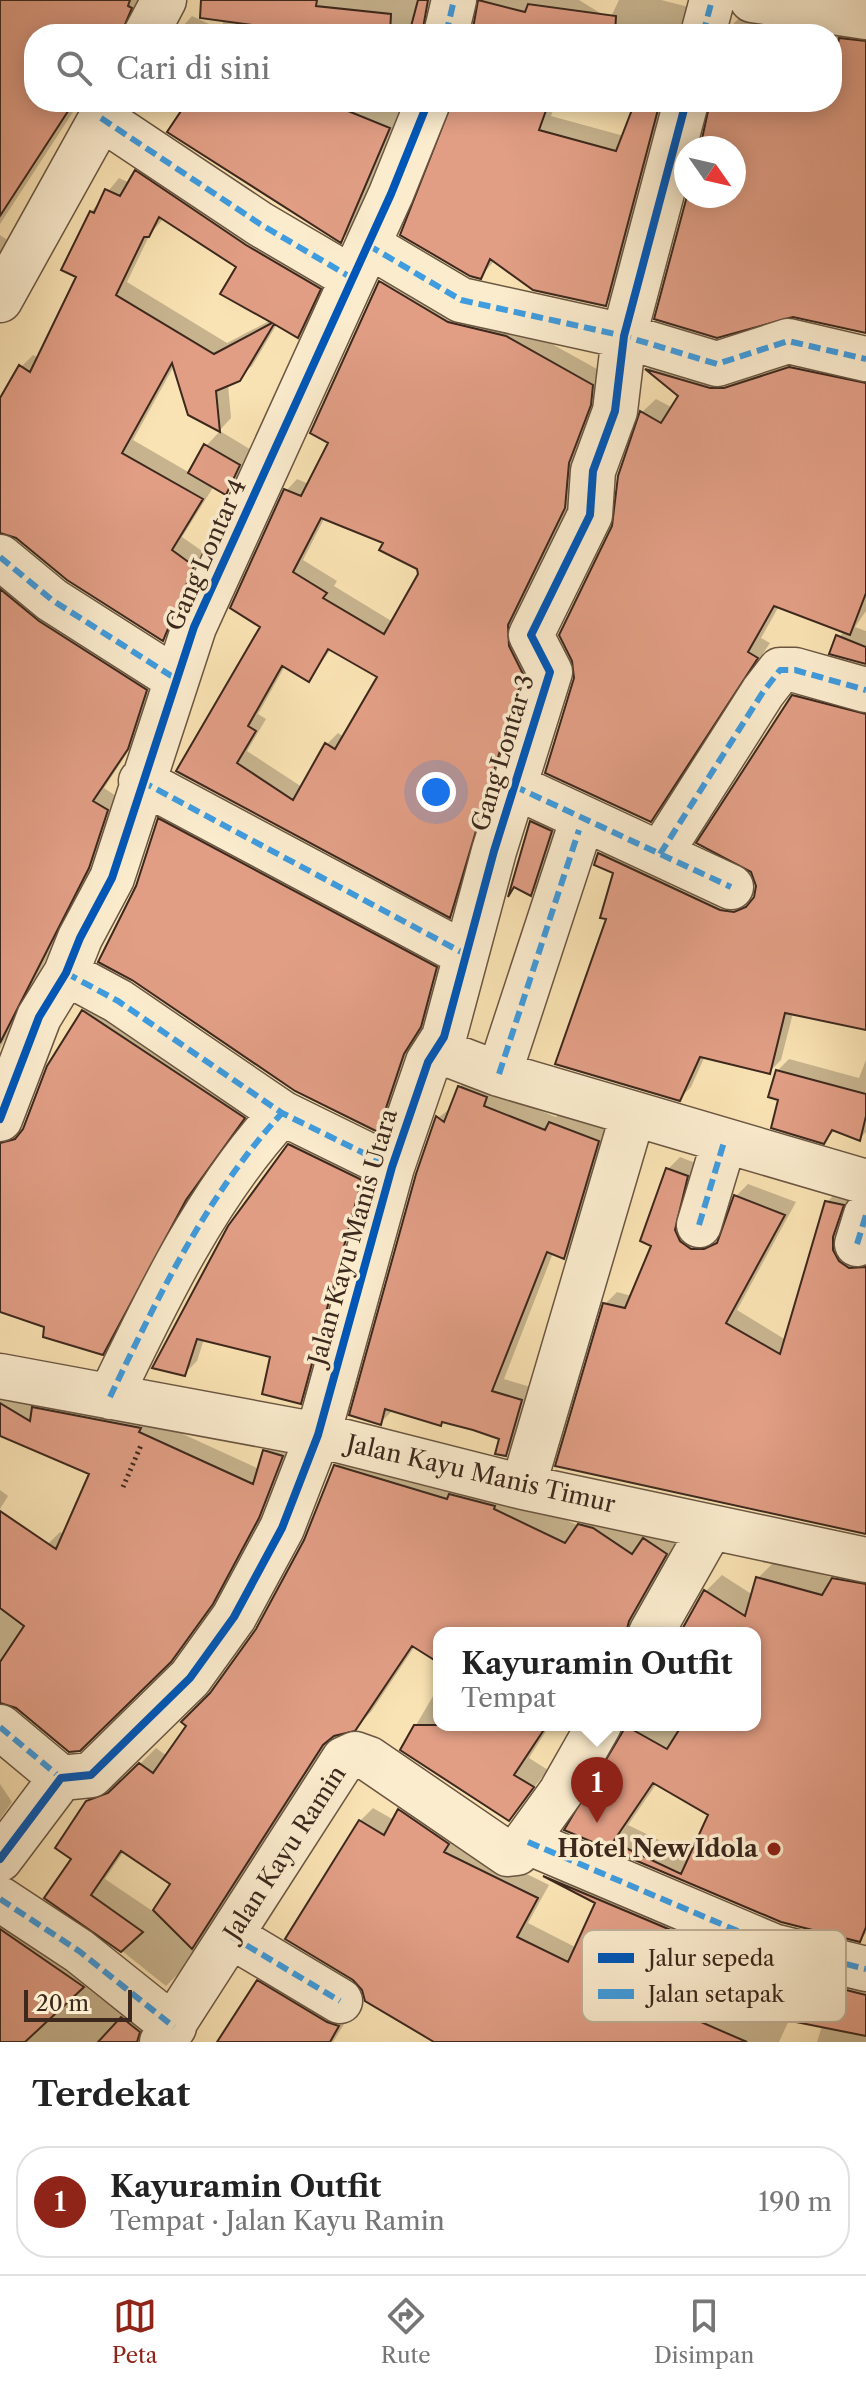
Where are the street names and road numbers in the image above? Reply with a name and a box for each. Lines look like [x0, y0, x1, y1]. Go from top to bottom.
street label: Gang Lontar 4 [159, 475, 252, 635]
street label: Gang Lontar 3 [465, 671, 540, 835]
street label: Jalan Kayu Manis Utara [301, 1105, 403, 1372]
street label: Jalan Kayu Manis Timur [340, 1428, 618, 1519]
street label: Jalan Kayu Ramin [215, 1760, 352, 1949]

